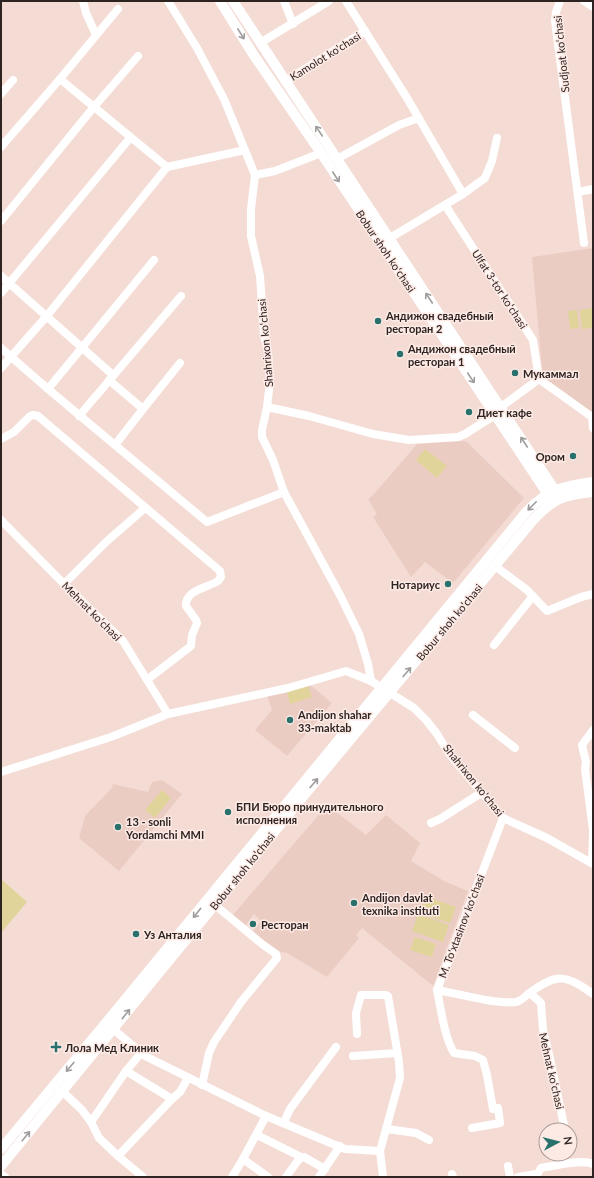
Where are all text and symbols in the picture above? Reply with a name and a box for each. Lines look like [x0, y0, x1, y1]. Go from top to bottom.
street label: Sudjoat koʻchasi [550, 15, 572, 93]
one-way arrow [237, 28, 245, 40]
street label: Kamolot ko'chasi [287, 29, 363, 83]
one-way arrow [315, 126, 323, 137]
one-way arrow [333, 171, 341, 183]
street label: Bobur shoh koʻchasi [354, 207, 419, 295]
street label: Ulfat 3-tor koʻchasi [470, 247, 531, 331]
one-way arrow [425, 293, 433, 304]
street label: Shahrixon koʻchasi [255, 298, 275, 388]
place label: Андижон свадебный ресторан 2 [385, 309, 494, 335]
marker: Андижон свадебный ресторан 2 [373, 316, 383, 326]
place label: Андижон свадебный ресторан 1 [407, 342, 516, 368]
marker: Андижон свадебный ресторан 1 [395, 349, 405, 359]
place label: Мукаммал [523, 367, 579, 380]
marker: Мукаммал [510, 368, 520, 378]
one-way arrow [467, 372, 475, 383]
place label: Диет кафе [477, 406, 532, 419]
marker: Диет кафе [464, 407, 474, 417]
one-way arrow [520, 437, 528, 448]
place label: Ором [536, 450, 565, 463]
marker: Ором [568, 451, 578, 461]
one-way arrow [527, 501, 537, 511]
place label: Нотариус [391, 578, 441, 591]
street label: Mehnat koʻchasi [60, 579, 125, 644]
marker: Нотариус [443, 579, 453, 589]
street label: Bobur shoh ko'chasi [413, 581, 485, 663]
one-way arrow [402, 667, 411, 678]
place label: Andijon shahar 33-maktab [297, 708, 372, 734]
marker: Andijon shahar 33-maktab [285, 715, 295, 725]
street label: Shahrixon koʻchasi [441, 741, 507, 819]
one-way arrow [310, 778, 319, 788]
place label: БПИ Бюро принудительного исполнения [236, 800, 384, 826]
marker: БПИ Бюро принудительного исполнения [223, 807, 233, 817]
place label: 13 - sonli Yordamchi MMI [125, 815, 204, 841]
marker: 13 - sonli Yordamchi MMI [113, 822, 123, 832]
street label: Bobur shoh ko'chasi [207, 829, 277, 912]
street label: M. Toʻxtasinov koʻchasi [435, 872, 487, 980]
place label: Andijon davlat texnika instituti [361, 891, 439, 917]
marker: Andijon davlat texnika instituti [349, 898, 359, 908]
one-way arrow [193, 908, 201, 919]
place label: Ресторан [261, 918, 309, 931]
marker: Ресторан [248, 919, 258, 929]
place label: Уз Анталия [143, 928, 202, 941]
marker: Уз Анталия [131, 929, 141, 939]
one-way arrow [121, 1008, 130, 1019]
street label: Mehnat koʻchasi [537, 1031, 567, 1111]
marker: Лола Мед Клиник [50, 1041, 62, 1053]
place label: Лола Мед Клиник [64, 1041, 159, 1054]
one-way arrow [65, 1062, 74, 1073]
north arrow [538, 1122, 578, 1162]
one-way arrow [21, 1131, 30, 1141]
text: N [561, 1136, 575, 1146]

